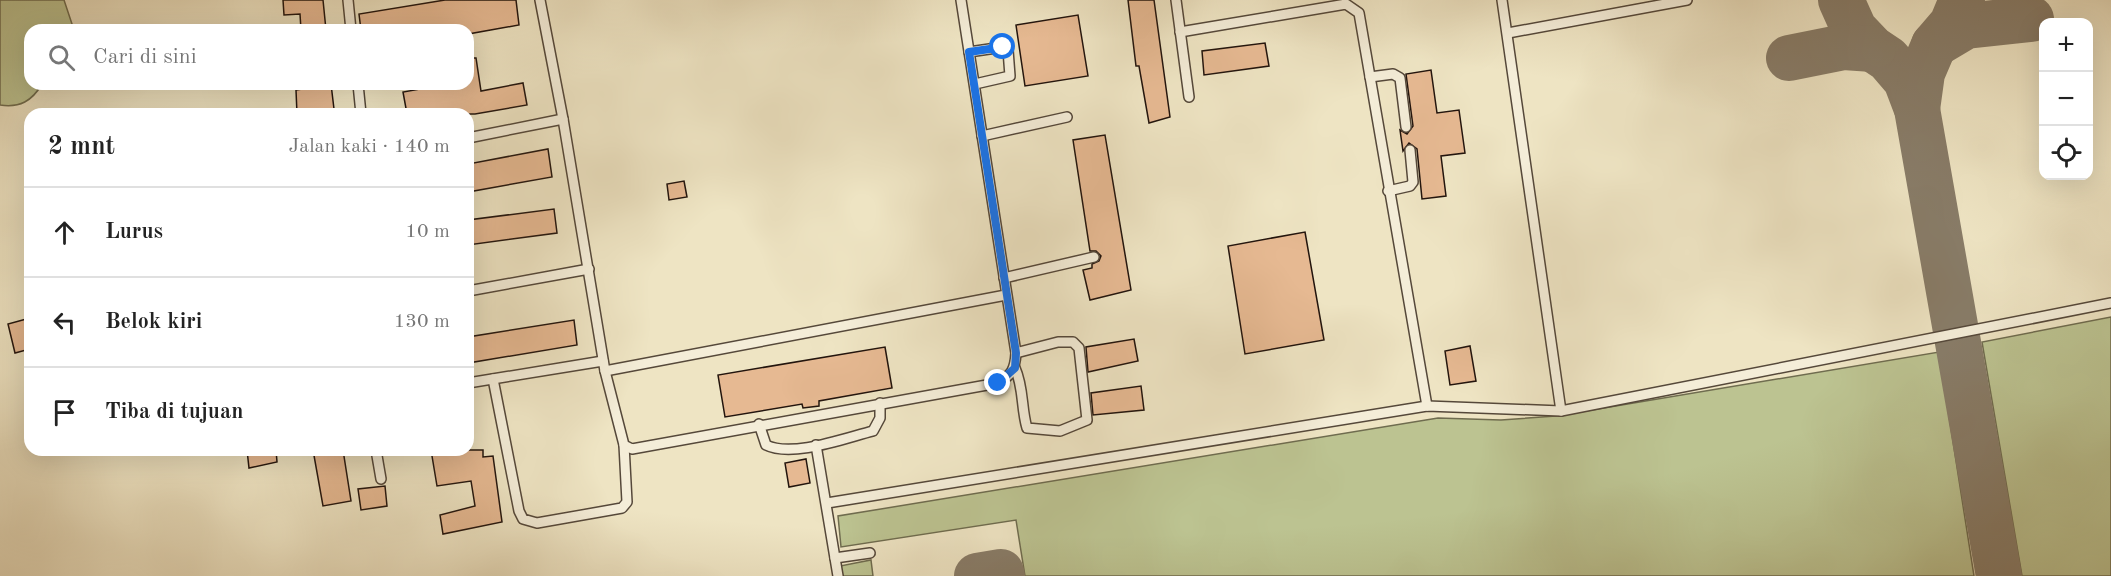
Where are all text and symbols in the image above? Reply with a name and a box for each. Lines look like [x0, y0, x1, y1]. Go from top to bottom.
map controls [2039, 18, 2093, 180]
button: + [2039, 18, 2093, 72]
search box [24, 24, 474, 90]
route start [989, 33, 1015, 59]
icon: search [45, 41, 78, 74]
text: Cari di sini [93, 46, 197, 68]
button: − [2039, 72, 2093, 126]
button: locate [2039, 126, 2093, 180]
text: 2 mnt [48, 134, 115, 160]
text: Jalan kaki · 140 m [288, 137, 450, 157]
icon: ahead [48, 216, 81, 249]
text: Lurus [105, 221, 163, 243]
text: 10 m [405, 222, 450, 242]
icon: left [48, 306, 81, 339]
text: Belok kiri [105, 311, 202, 333]
text: 130 m [394, 312, 450, 332]
route end [984, 369, 1010, 395]
icon: arrive [48, 396, 81, 429]
text: Tiba di tujuan [105, 401, 243, 423]

